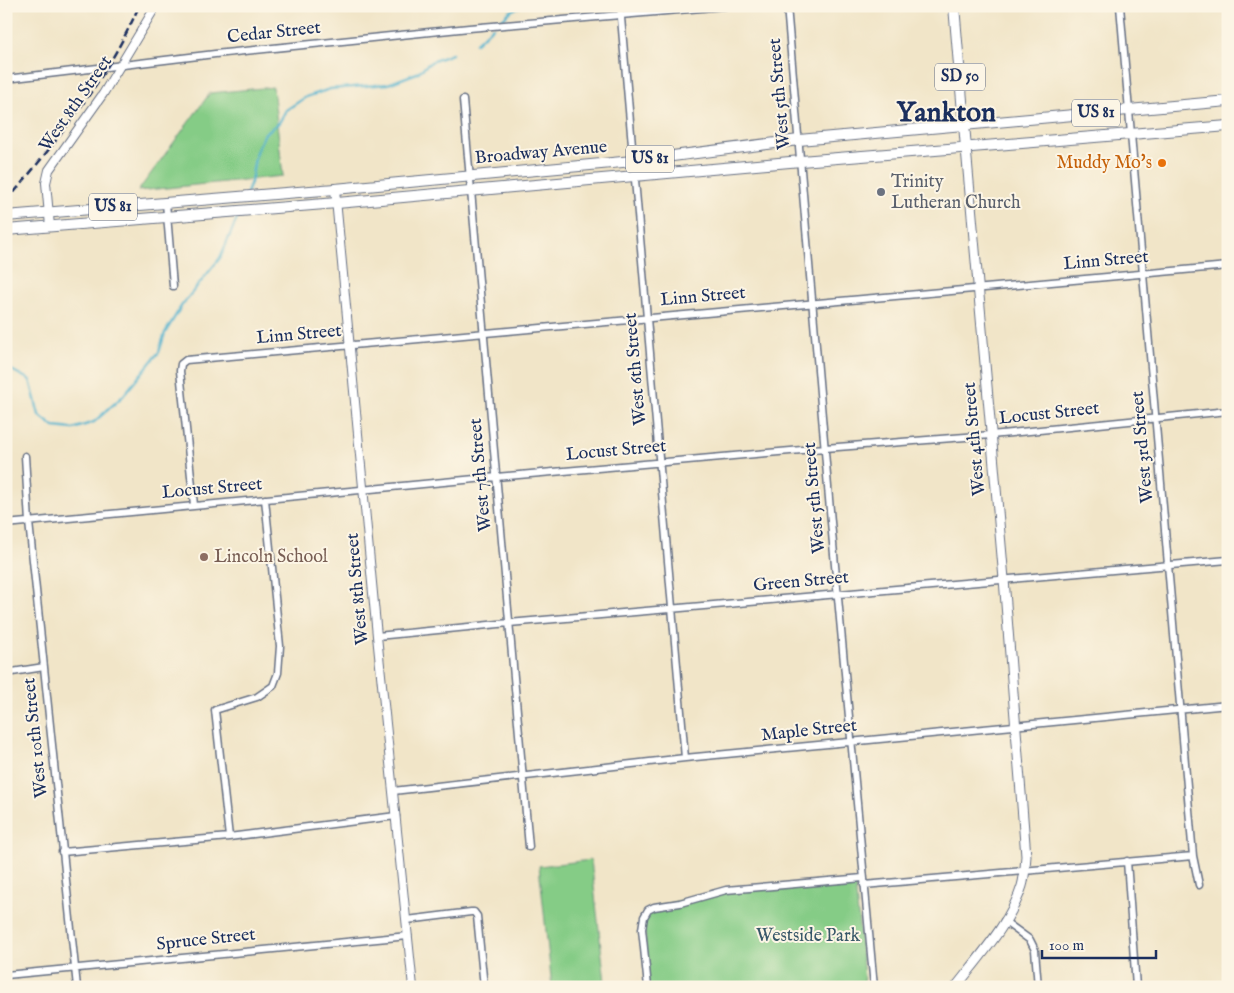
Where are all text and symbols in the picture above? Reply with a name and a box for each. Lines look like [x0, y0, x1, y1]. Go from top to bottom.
street label: Cedar Street [226, 17, 322, 49]
street label: West 5th Street [764, 37, 796, 151]
street label: West 8th Street [34, 51, 118, 157]
road number: SD 50 [935, 64, 985, 90]
district label: Yankton [896, 96, 996, 131]
road number: US 81 [1072, 100, 1120, 126]
street label: Broadway Avenue [474, 136, 608, 170]
road number: US 81 [626, 146, 674, 172]
place label: Muddy Mo's [1056, 152, 1152, 175]
marker: Muddy Mo's [1156, 157, 1168, 169]
place label: Trinity Lutheran Church [891, 171, 1021, 215]
marker: Trinity Lutheran Church [875, 186, 887, 198]
road number: US 81 [89, 193, 137, 220]
street label: Linn Street [1062, 246, 1150, 276]
street label: Linn Street [659, 282, 747, 312]
street label: West 6th Street [620, 312, 652, 426]
street label: Linn Street [255, 320, 343, 350]
street label: West 4th Street [959, 381, 991, 497]
street label: West 3rd Street [1127, 390, 1159, 504]
street label: Locust Street [998, 397, 1100, 431]
street label: West 7th Street [465, 417, 497, 533]
street label: Locust Street [565, 435, 667, 467]
street label: West 5th Street [799, 441, 831, 555]
street label: Locust Street [161, 473, 263, 505]
street label: West 8th Street [342, 532, 374, 646]
place label: Lincoln School [214, 546, 328, 569]
marker: Lincoln School [198, 551, 210, 563]
street label: Green Street [752, 566, 850, 598]
street label: West 10th Street [18, 677, 54, 799]
street label: Maple Street [760, 715, 858, 747]
street label: Spruce Street [155, 923, 257, 957]
park label: Westside Park [756, 925, 860, 948]
scale bar [1042, 928, 1155, 960]
text: 100 m [1049, 936, 1085, 955]

